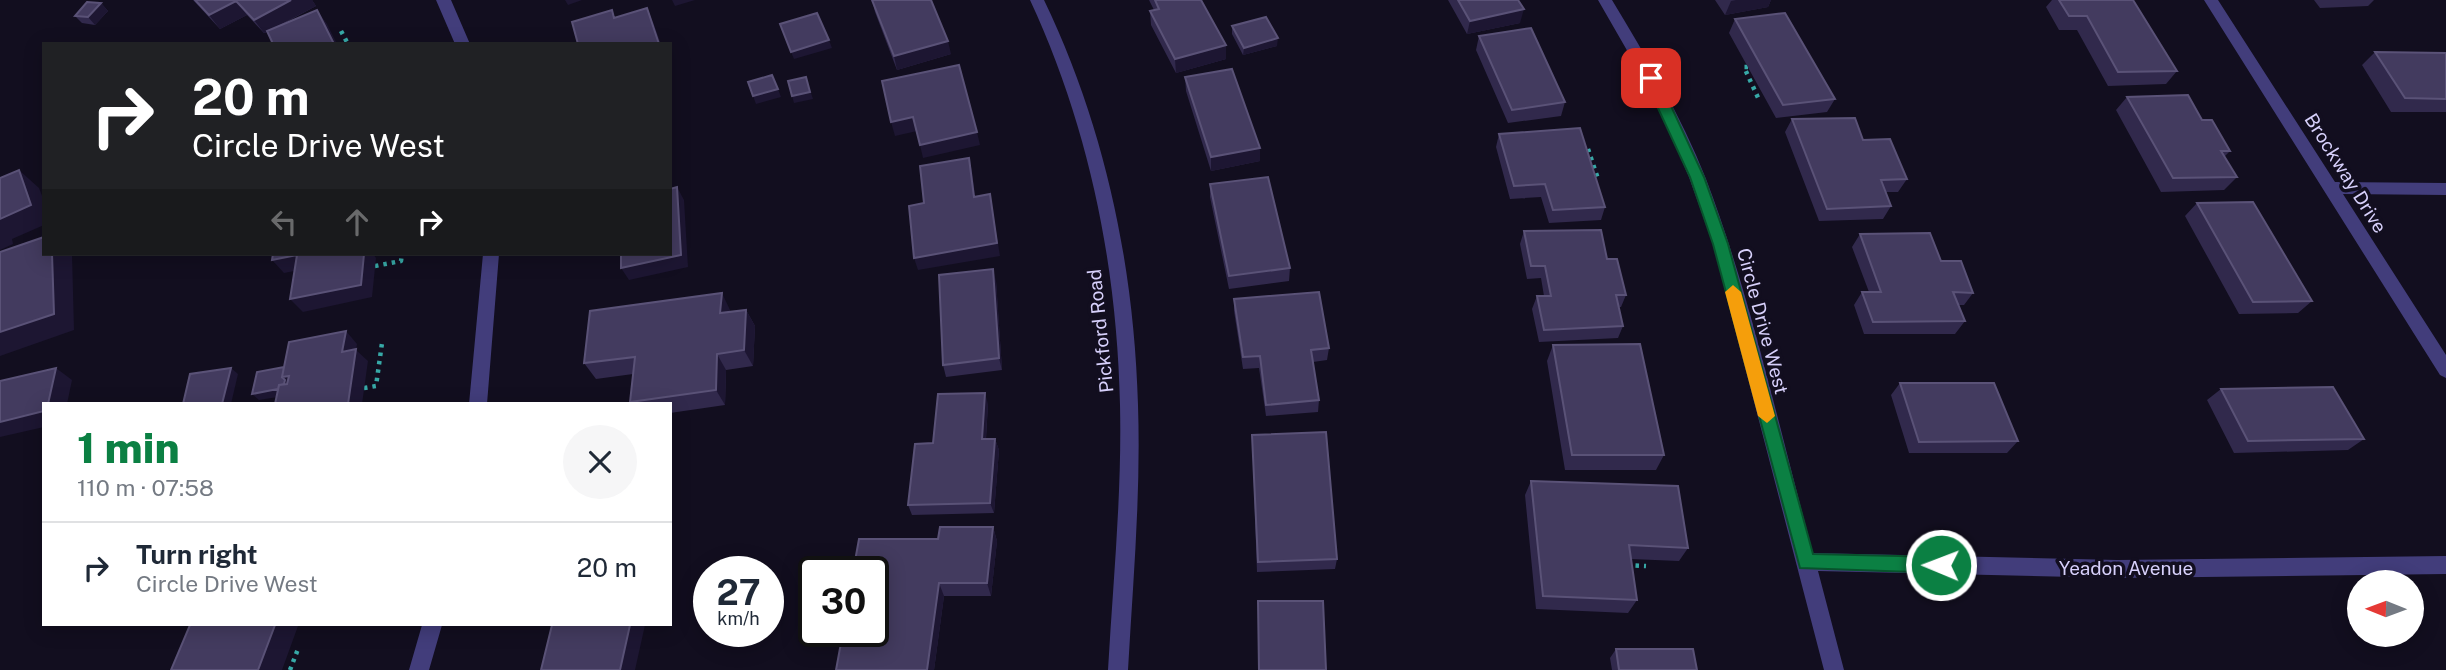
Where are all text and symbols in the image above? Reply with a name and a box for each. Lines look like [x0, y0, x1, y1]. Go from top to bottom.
pin [1621, 48, 1681, 108]
icon: arrive [1632, 59, 1670, 97]
text: 20 m [192, 68, 310, 126]
icon: right [77, 70, 168, 161]
street label: Brockway Drive [2300, 109, 2392, 237]
text: Circle Drive West [192, 127, 445, 164]
icon: left [265, 203, 303, 241]
icon: ahead [338, 203, 376, 241]
icon: right [411, 203, 449, 241]
street label: Circle Drive West [1733, 246, 1793, 396]
street label: Pickford Road [1083, 268, 1117, 394]
text: 1 min [77, 423, 180, 472]
button: close [563, 425, 637, 499]
text: 110 m · 07:58 [77, 474, 214, 501]
position arrow [1904, 528, 1978, 602]
text: Turn right [136, 539, 258, 570]
icon: right [77, 549, 115, 587]
text: 20 m [577, 552, 637, 583]
speed limit sign: 30 [798, 556, 889, 647]
street label: Yeadon Avenue [2059, 557, 2193, 579]
text: Circle Drive West [136, 570, 318, 597]
north arrow [2347, 570, 2424, 648]
map controls [2347, 570, 2424, 647]
text: 27 [716, 572, 761, 613]
text: km/h [717, 608, 760, 629]

